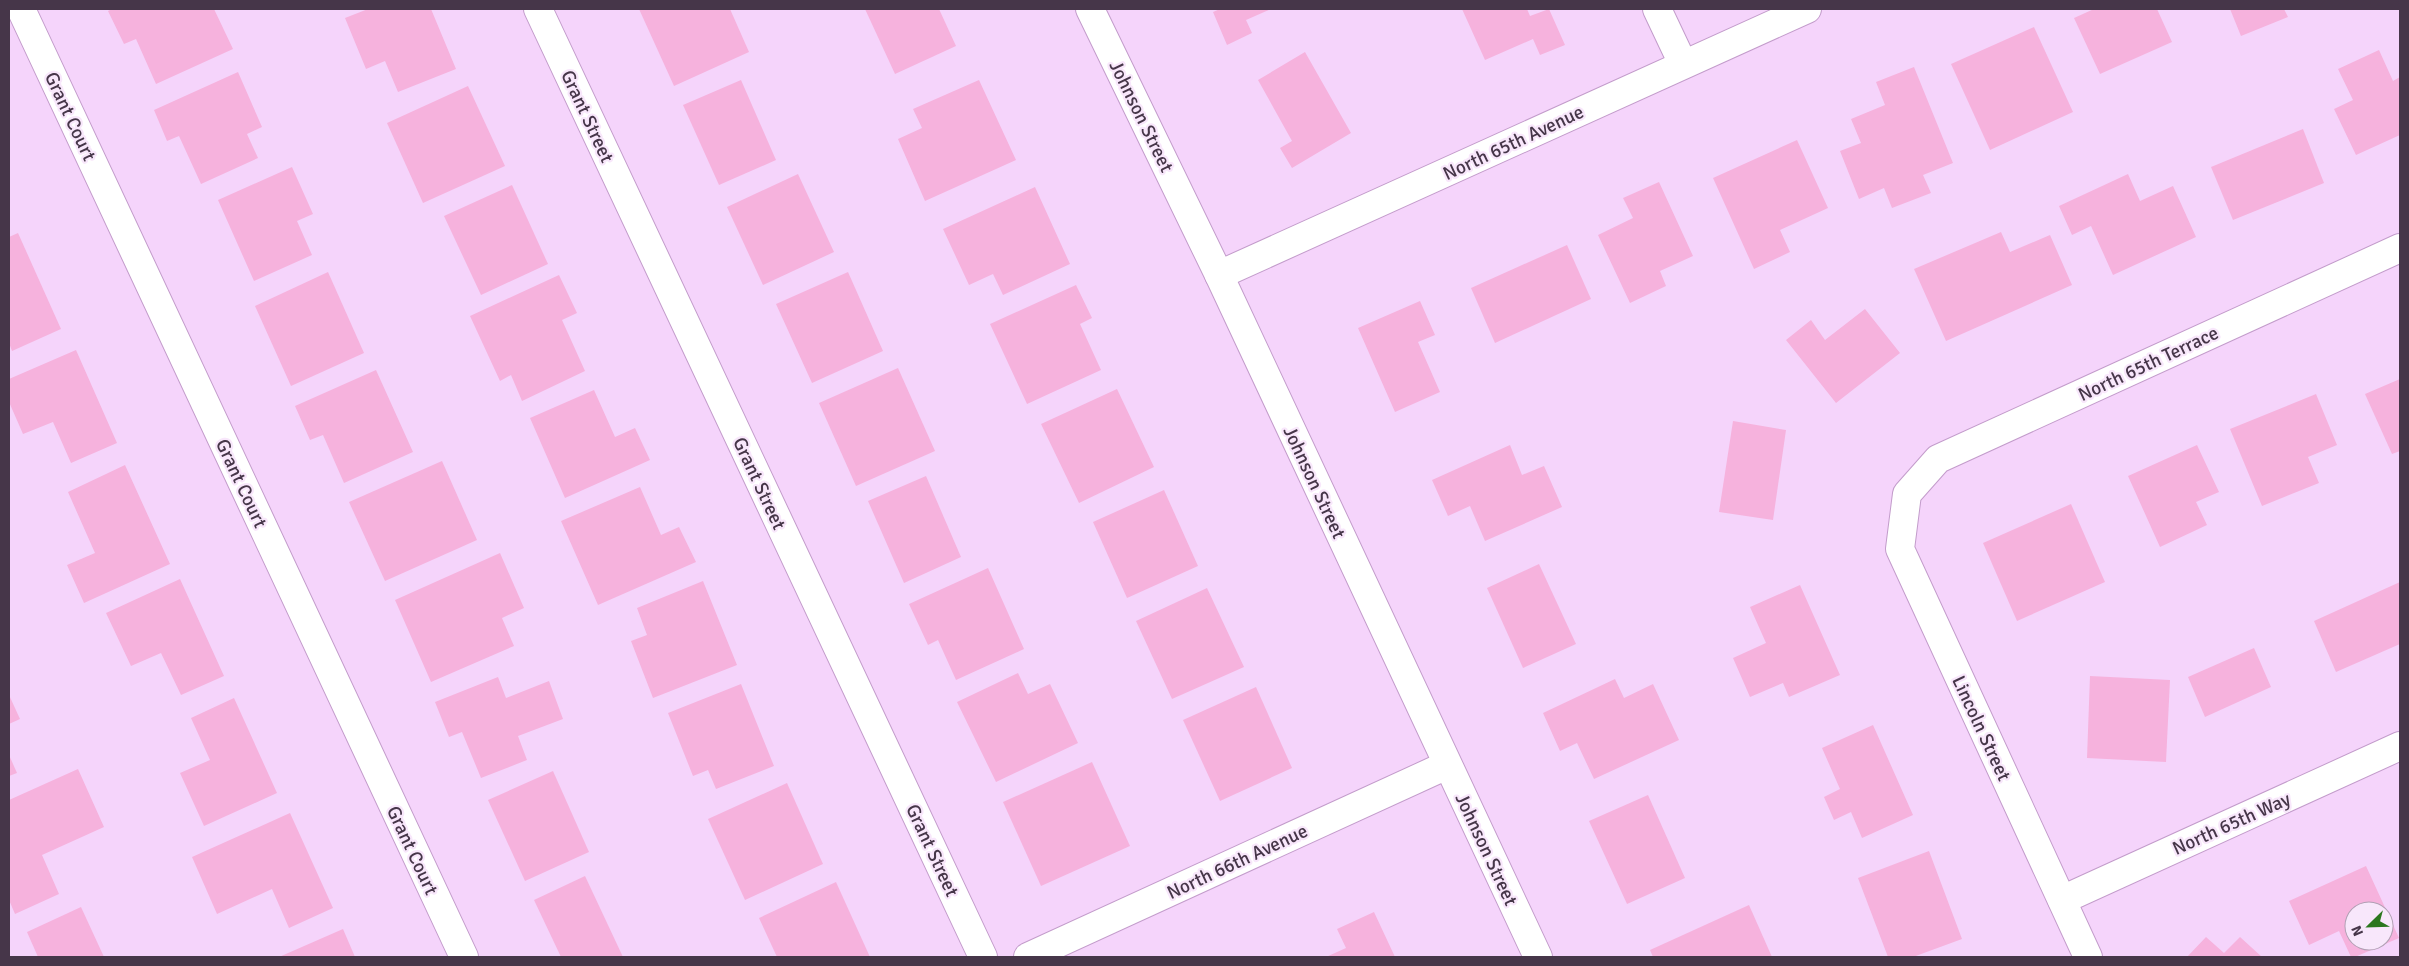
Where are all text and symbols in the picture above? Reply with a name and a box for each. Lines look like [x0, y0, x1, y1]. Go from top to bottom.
street label: Johnson Street [1104, 57, 1179, 177]
street label: Grant Street [555, 66, 619, 167]
street label: Grant Court [39, 68, 101, 165]
street label: North 65th Avenue [1439, 100, 1588, 186]
street label: North 65th Terrace [2074, 321, 2222, 407]
street label: Johnson Street [1278, 422, 1351, 543]
street label: Grant Street [727, 433, 791, 534]
street label: Grant Court [210, 435, 272, 532]
street label: Lincoln Street [1946, 672, 2016, 785]
street label: North 65th Way [2169, 787, 2294, 861]
street label: Johnson Street [1450, 789, 1523, 910]
street label: Grant Street [900, 800, 964, 901]
street label: Grant Court [381, 802, 443, 899]
street label: North 66th Avenue [1163, 819, 1312, 905]
north arrow [2344, 901, 2394, 951]
text: N [2348, 923, 2367, 939]

